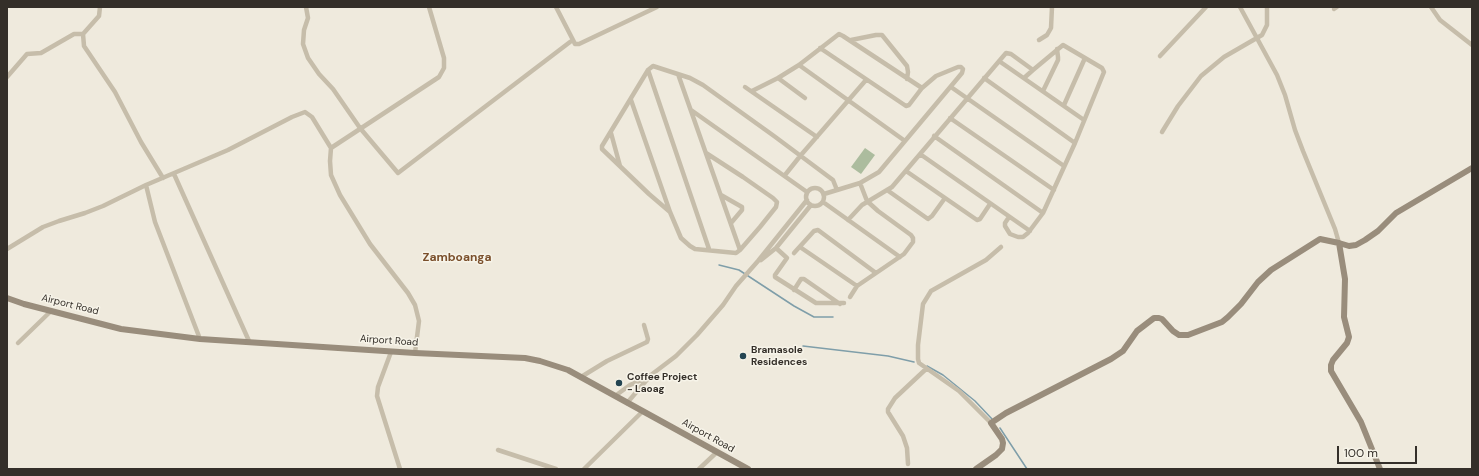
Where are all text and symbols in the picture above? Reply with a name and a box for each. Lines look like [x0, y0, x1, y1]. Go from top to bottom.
district label: Zamboanga [422, 251, 492, 265]
street label: Airport Road [40, 292, 100, 318]
street label: Airport Road [359, 333, 419, 349]
place label: Bramasole Residences [751, 344, 807, 368]
marker: Bramasole Residences [738, 351, 748, 361]
place label: Coffee Project - Laoag [627, 371, 697, 394]
marker: Coffee Project - Laoag [614, 378, 624, 388]
street label: Airport Road [680, 417, 736, 455]
scale bar [1339, 438, 1419, 464]
text: 100 m [1344, 445, 1378, 461]

